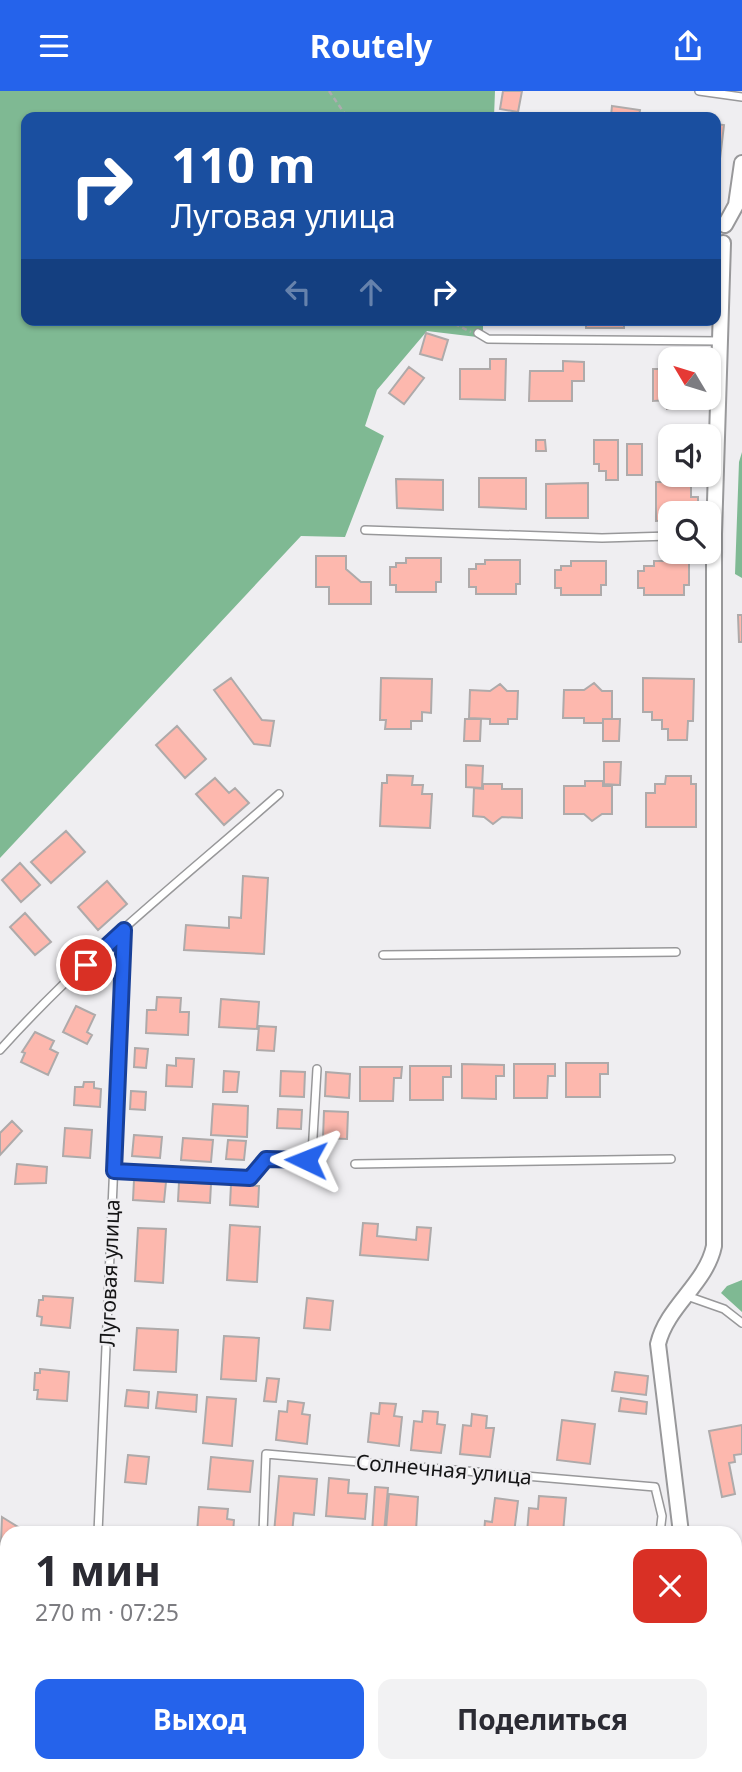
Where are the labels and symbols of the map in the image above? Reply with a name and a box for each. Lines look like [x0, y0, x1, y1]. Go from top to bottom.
north arrow [658, 347, 721, 409]
pin [56, 935, 116, 995]
position arrow [269, 1123, 343, 1197]
street label: Луговая улица [92, 1199, 126, 1347]
street label: Солнечная улица [355, 1447, 533, 1491]

